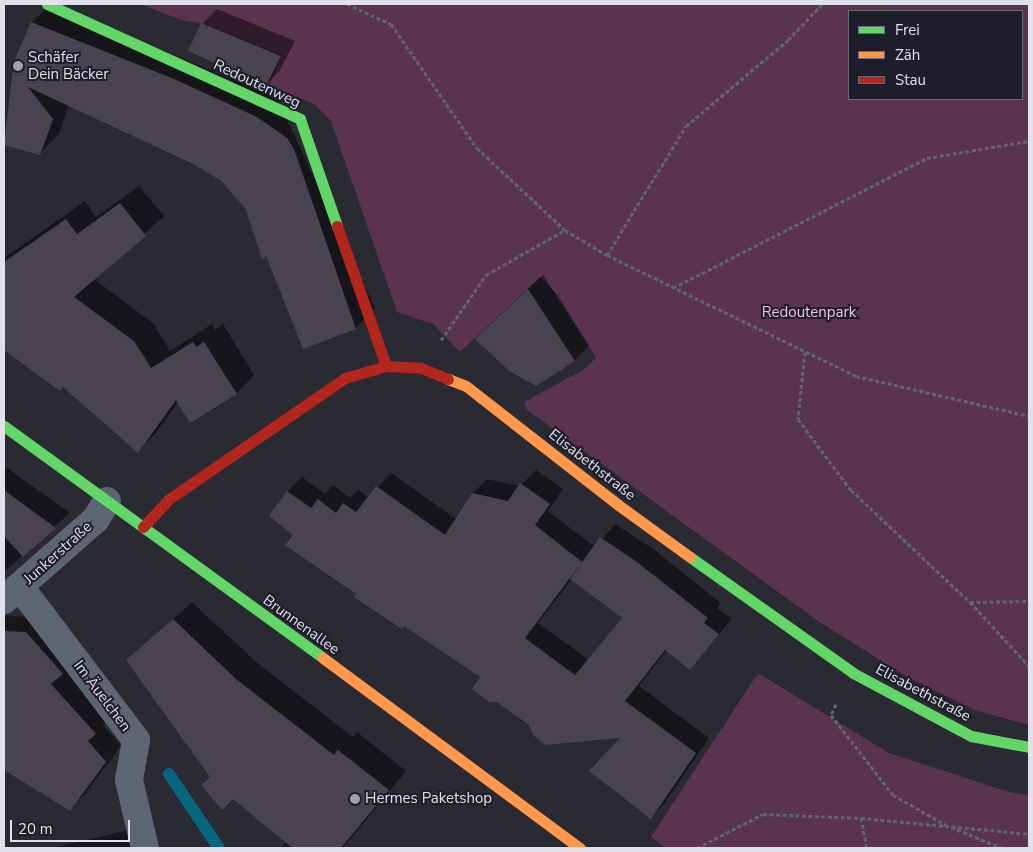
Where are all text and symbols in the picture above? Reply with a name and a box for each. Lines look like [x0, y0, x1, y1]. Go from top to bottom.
legend [848, 10, 1023, 100]
text: Frei [895, 20, 920, 40]
text: Zäh [895, 45, 920, 65]
place label: Schäfer Dein Bäcker [28, 48, 109, 83]
street label: Redoutenweg [211, 56, 303, 112]
marker: Schäfer Dein Bäcker [12, 60, 24, 72]
text: Stau [895, 70, 926, 90]
park label: Redoutenpark [762, 304, 856, 322]
street label: Elisabethstraße [545, 426, 639, 504]
street label: Junkerstraße [20, 518, 96, 588]
street label: Brunnenallee [259, 591, 343, 659]
street label: Im Äuelchen [69, 657, 135, 735]
street label: Elisabethstraße [872, 660, 974, 726]
place label: Hermes Paketshop [365, 790, 492, 808]
marker: Hermes Paketshop [349, 793, 361, 805]
scale bar [12, 810, 132, 842]
text: 20 m [18, 819, 53, 839]

